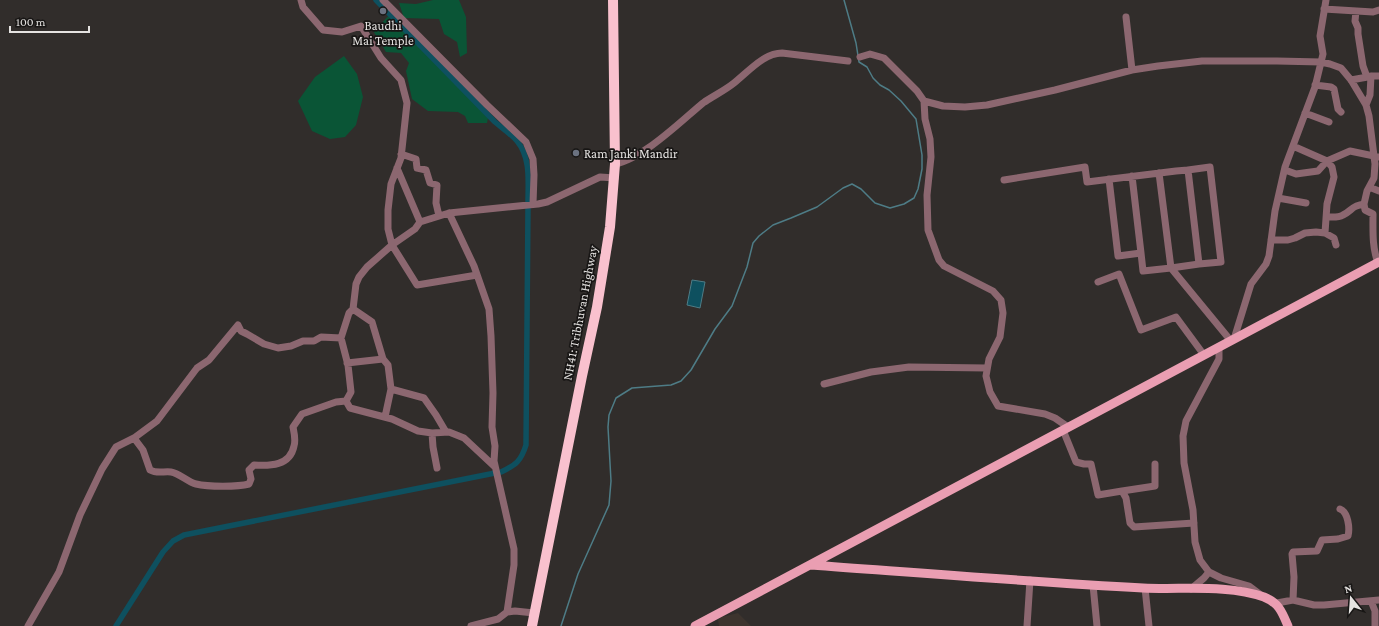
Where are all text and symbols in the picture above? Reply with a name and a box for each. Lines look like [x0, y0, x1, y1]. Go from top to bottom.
marker: Baudhi Mai Temple [378, 6, 388, 16]
scale bar [10, 8, 89, 34]
text: 100 m [16, 15, 46, 29]
place label: Baudhi Mai Temple [352, 18, 414, 48]
place label: Ram Janki Mandir [584, 146, 678, 161]
marker: Ram Janki Mandir [571, 148, 581, 158]
street label: NH41: Tribhuvan Highway [560, 243, 601, 382]
north arrow [1331, 578, 1371, 618]
text: N [1343, 581, 1354, 595]

